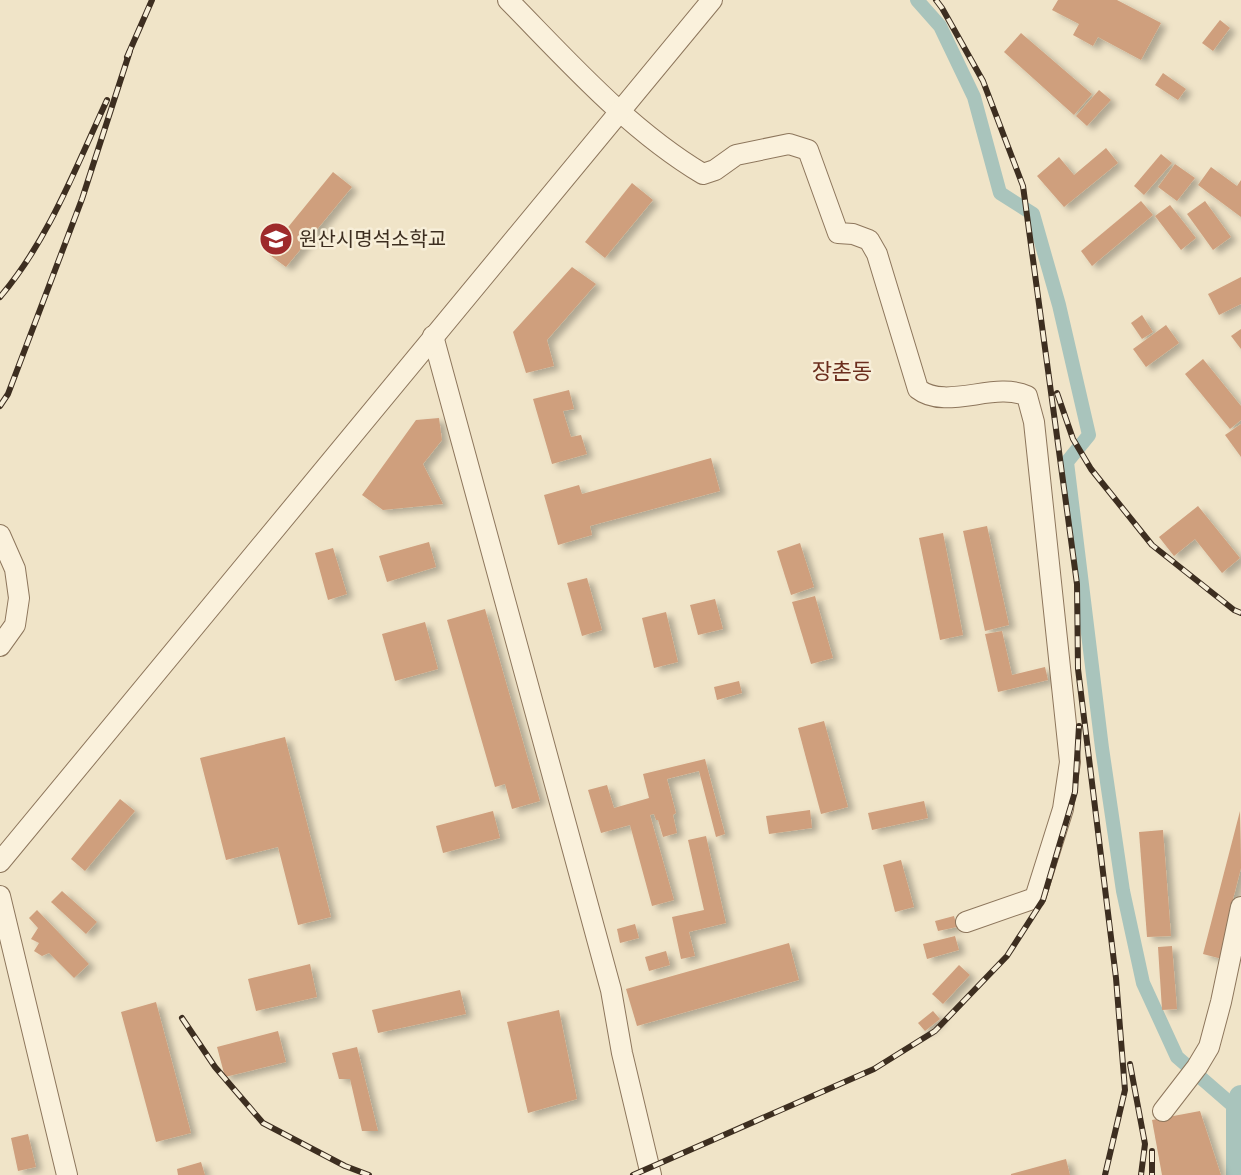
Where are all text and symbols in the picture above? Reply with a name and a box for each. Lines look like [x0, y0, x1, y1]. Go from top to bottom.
school or university icon: 원산시명석소학교 [258, 221, 294, 257]
place label: 원산시명석소학교 [299, 228, 446, 250]
district label: 장촌동 [812, 359, 872, 384]

